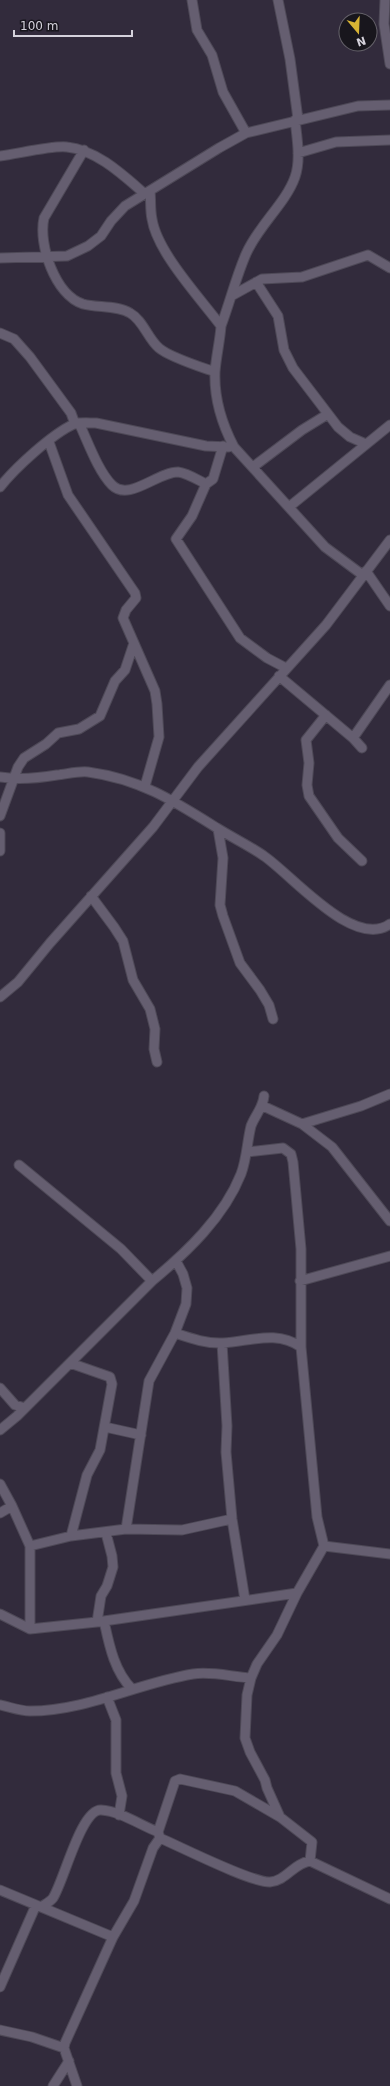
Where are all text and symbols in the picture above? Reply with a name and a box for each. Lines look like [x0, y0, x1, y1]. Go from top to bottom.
scale bar [14, 12, 132, 38]
north arrow [338, 12, 378, 52]
text: 100 m [20, 19, 58, 33]
text: N [355, 33, 368, 49]

